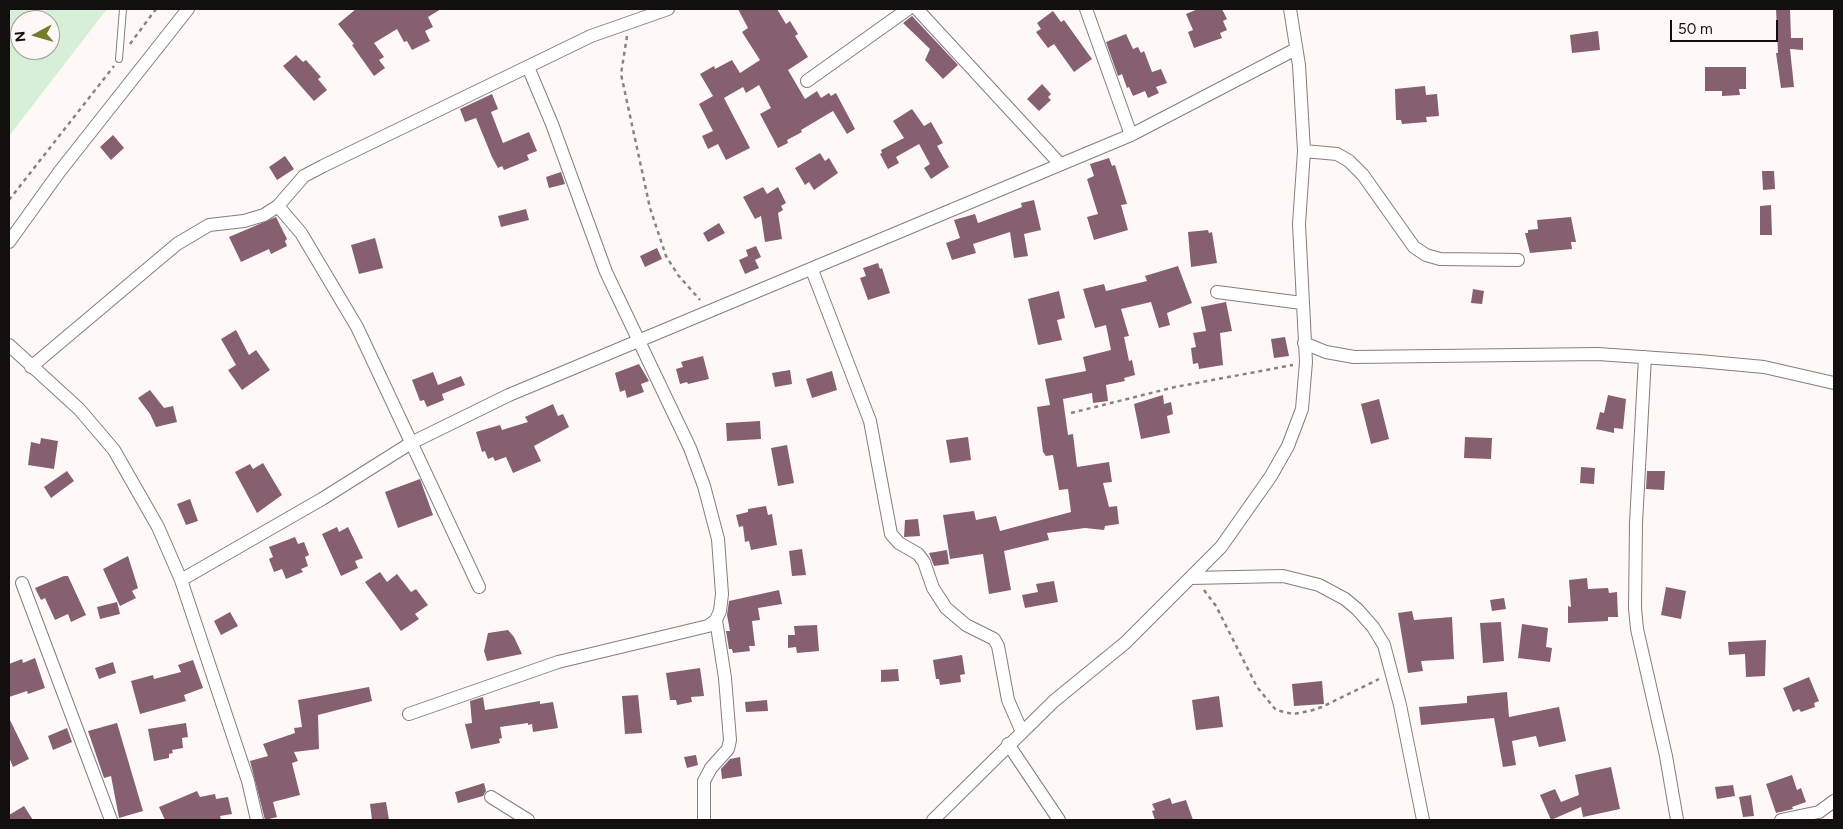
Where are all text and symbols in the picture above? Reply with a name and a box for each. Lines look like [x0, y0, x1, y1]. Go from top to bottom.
north arrow [10, 10, 60, 60]
scale bar [1673, 10, 1780, 42]
text: 50 m [1678, 20, 1713, 38]
text: N [12, 30, 30, 43]

